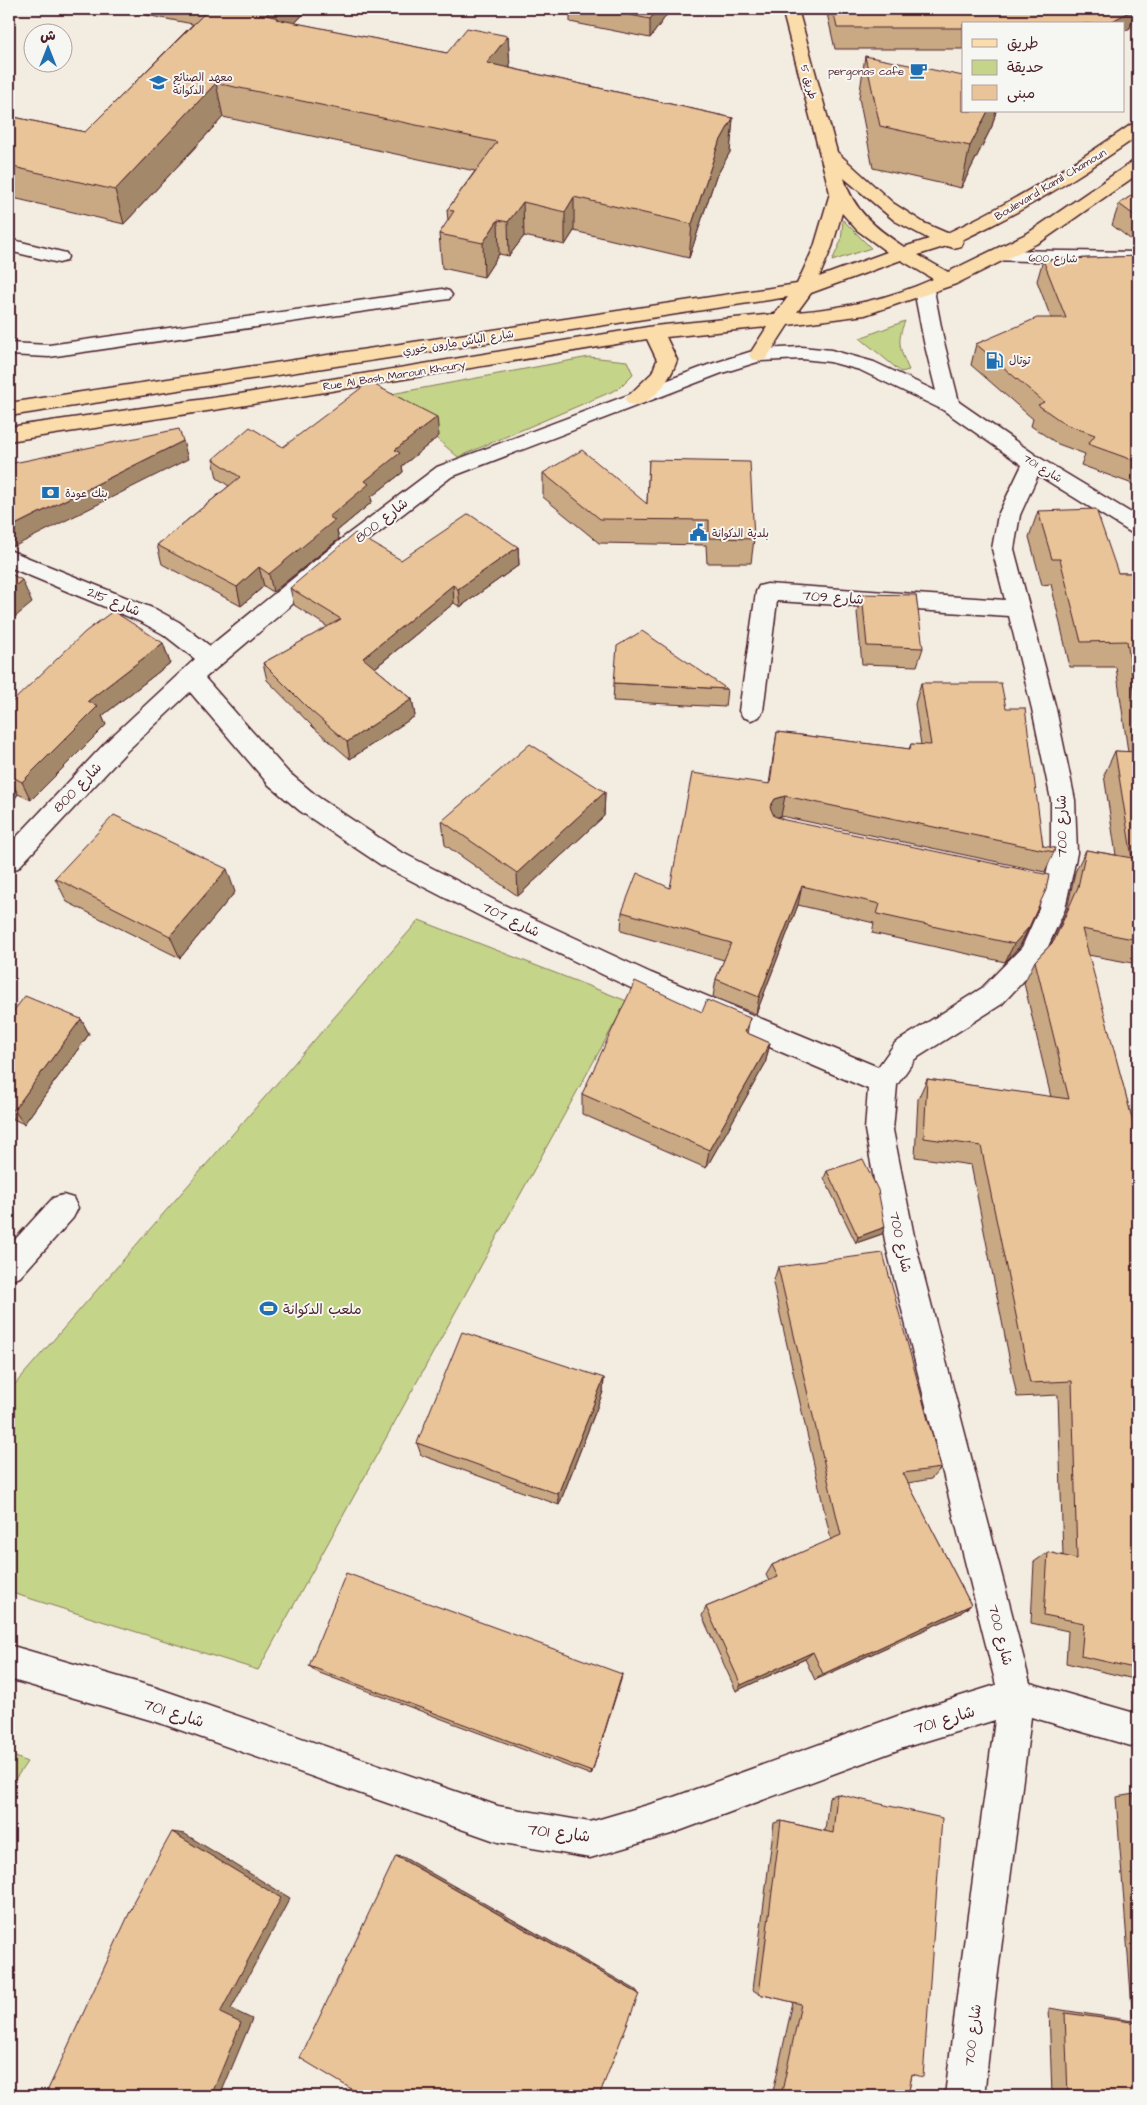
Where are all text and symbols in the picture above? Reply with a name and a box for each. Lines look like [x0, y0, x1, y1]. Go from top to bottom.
north arrow [22, 22, 72, 72]
legend [962, 22, 1124, 112]
text: ش [40, 26, 56, 46]
text: طريق [1007, 33, 1039, 54]
text: حديقة [1007, 57, 1044, 78]
cafe icon: pergonas cafe [908, 61, 928, 81]
street label: طريق 5 [797, 63, 820, 101]
place label: pergonas cafe [828, 64, 904, 80]
place label: معهد الصنائع الدكوانة [173, 70, 233, 98]
school or university icon: معهد الصنائع الدكوانة [149, 73, 169, 93]
text: مبنى [1007, 83, 1035, 104]
street label: Boulevard Kamil Chamoun [992, 145, 1109, 224]
street label: شارع 600 [1028, 251, 1078, 267]
street label: شارع الباش مارون خوري [401, 326, 515, 360]
fuel station icon: توتال [985, 350, 1005, 370]
place label: توتال [1009, 353, 1031, 368]
street label: Rue Al Bash Maroun Khoury [322, 357, 467, 395]
street label: شارع 701 [1020, 451, 1065, 487]
bank icon: بنك عودة [41, 483, 61, 503]
place label: بنك عودة [65, 486, 108, 501]
street label: 800 شارع [351, 494, 412, 548]
public building icon: بلدية الدكوانة [688, 523, 708, 543]
place label: بلدية الدكوانة [712, 526, 769, 541]
street label: شارع 215 [84, 582, 143, 622]
street label: شارع 709 [802, 586, 864, 610]
street label: 800 شارع [49, 758, 107, 817]
street label: شارع 700 [1051, 795, 1073, 857]
street label: شارع 707 [478, 897, 543, 942]
street label: شارع 700 [884, 1210, 916, 1275]
sports icon: ملعب الدكوانة [259, 1299, 279, 1319]
place label: ملعب الدكوانة [283, 1300, 362, 1320]
street label: شارع 700 [983, 1603, 1017, 1668]
street label: شارع 701 [140, 1693, 207, 1733]
street label: شارع 701 [911, 1700, 978, 1740]
street label: شارع 701 [526, 1818, 591, 1848]
street label: شارع 700 [959, 2003, 987, 2067]

